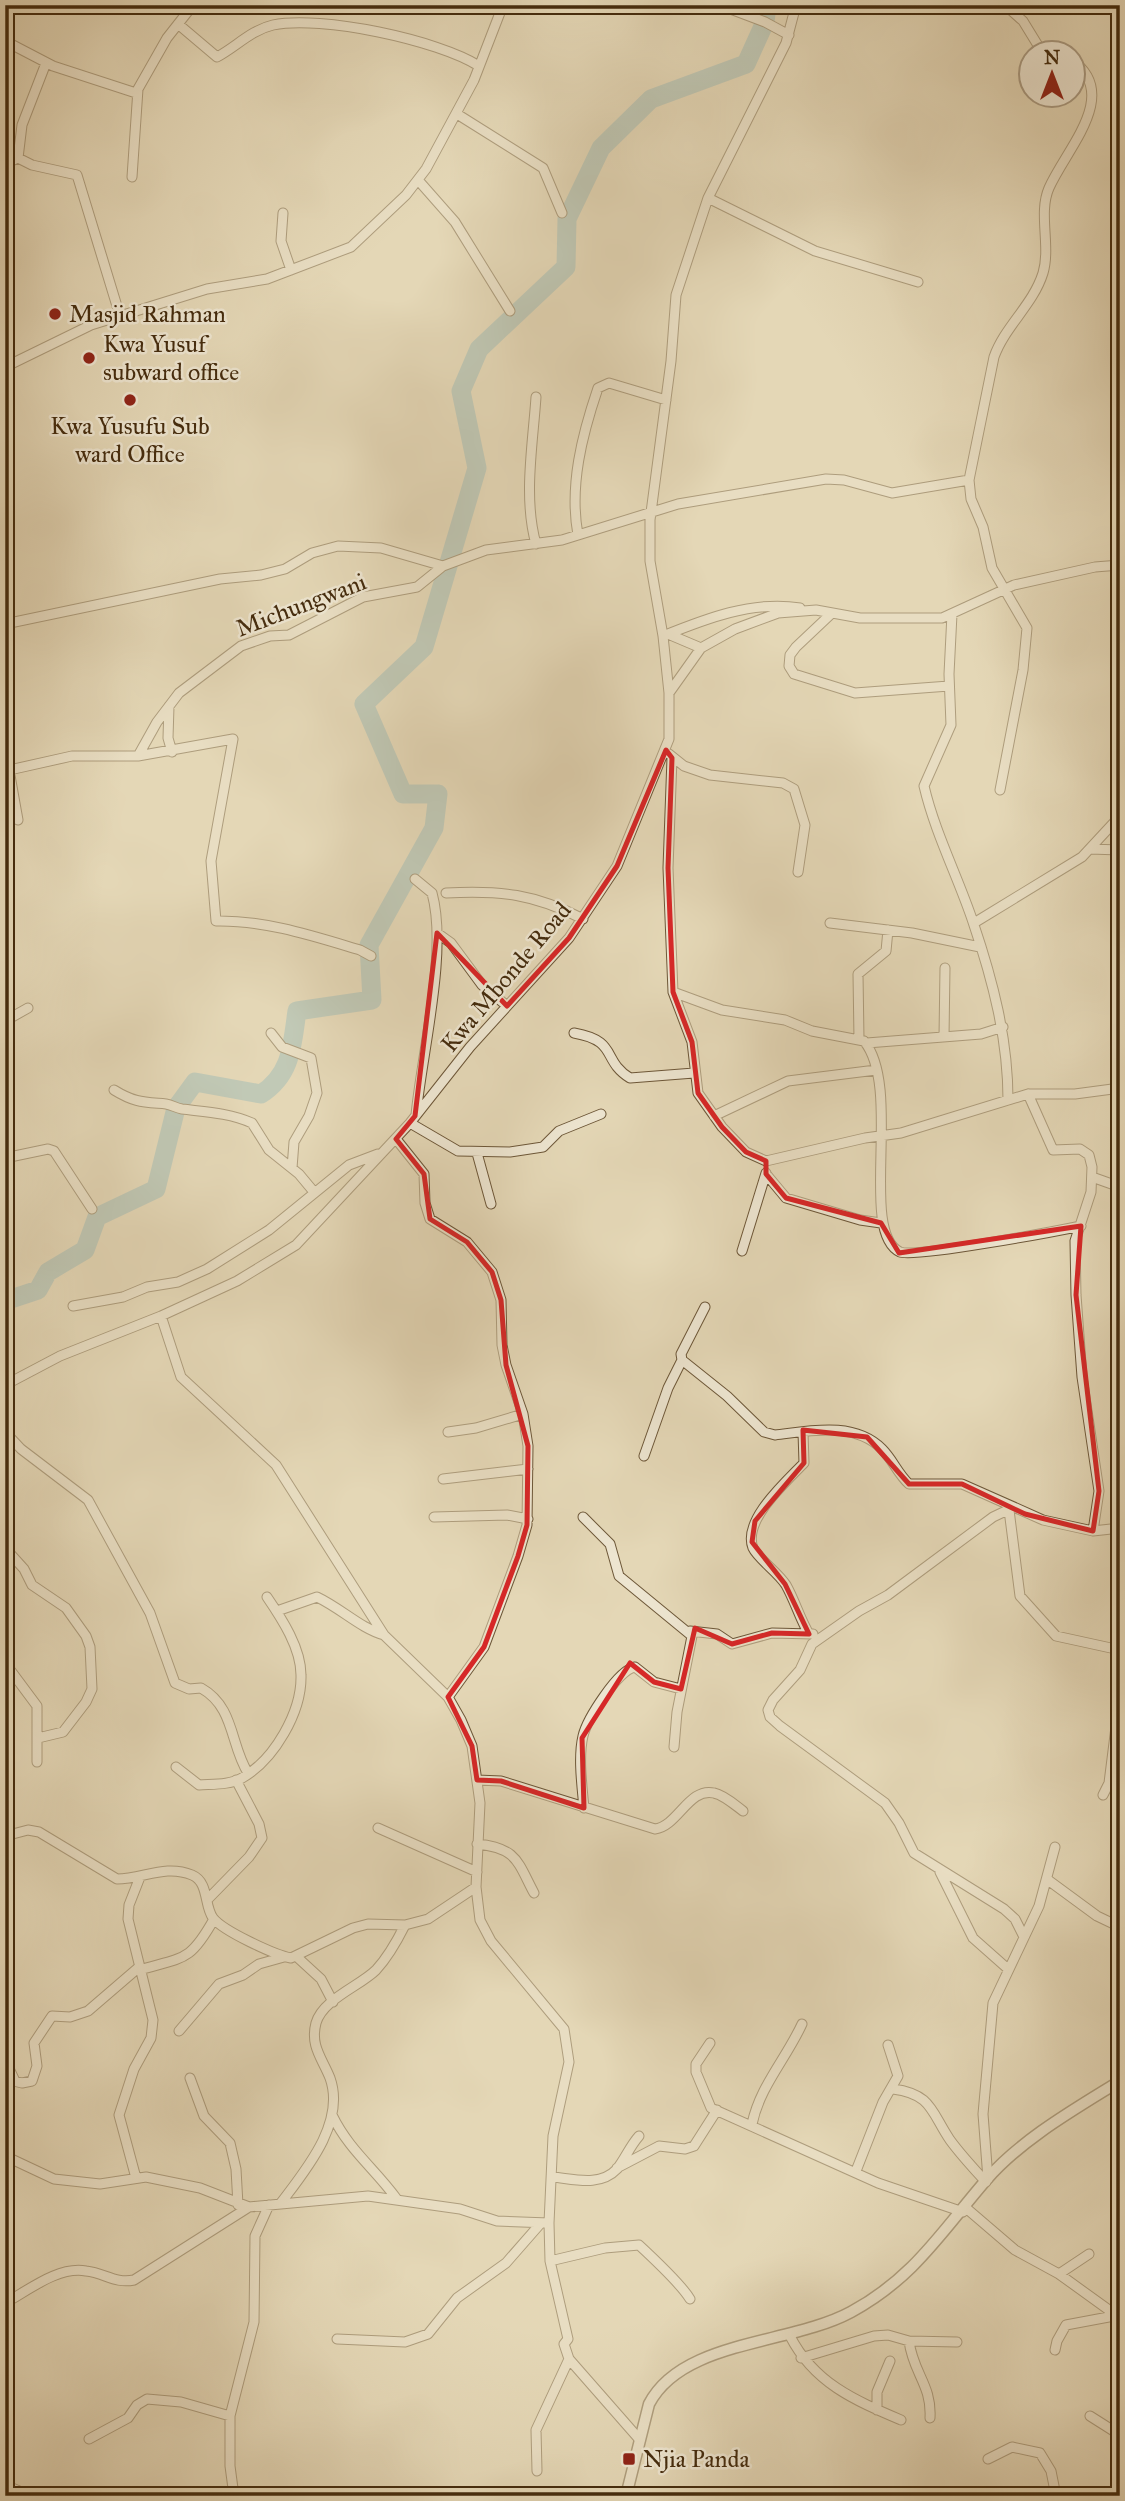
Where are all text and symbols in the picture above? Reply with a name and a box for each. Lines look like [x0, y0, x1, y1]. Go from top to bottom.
north arrow [1016, 38, 1086, 108]
text: N [1044, 46, 1060, 69]
place label: Masjid Rahman [69, 299, 226, 329]
marker: Masjid Rahman [47, 306, 63, 322]
place label: Kwa Yusuf subward office [103, 329, 239, 387]
marker: Kwa Yusuf subward office [81, 350, 97, 366]
marker: Kwa Yusufu Sub ward Office [122, 392, 138, 408]
place label: Kwa Yusufu Sub ward Office [50, 411, 210, 469]
street label: Michungwani [232, 566, 371, 644]
street label: Kwa Mbonde Road [434, 896, 578, 1058]
place label: Njia Panda [643, 2444, 751, 2474]
marker: Njia Panda [621, 2451, 637, 2467]

